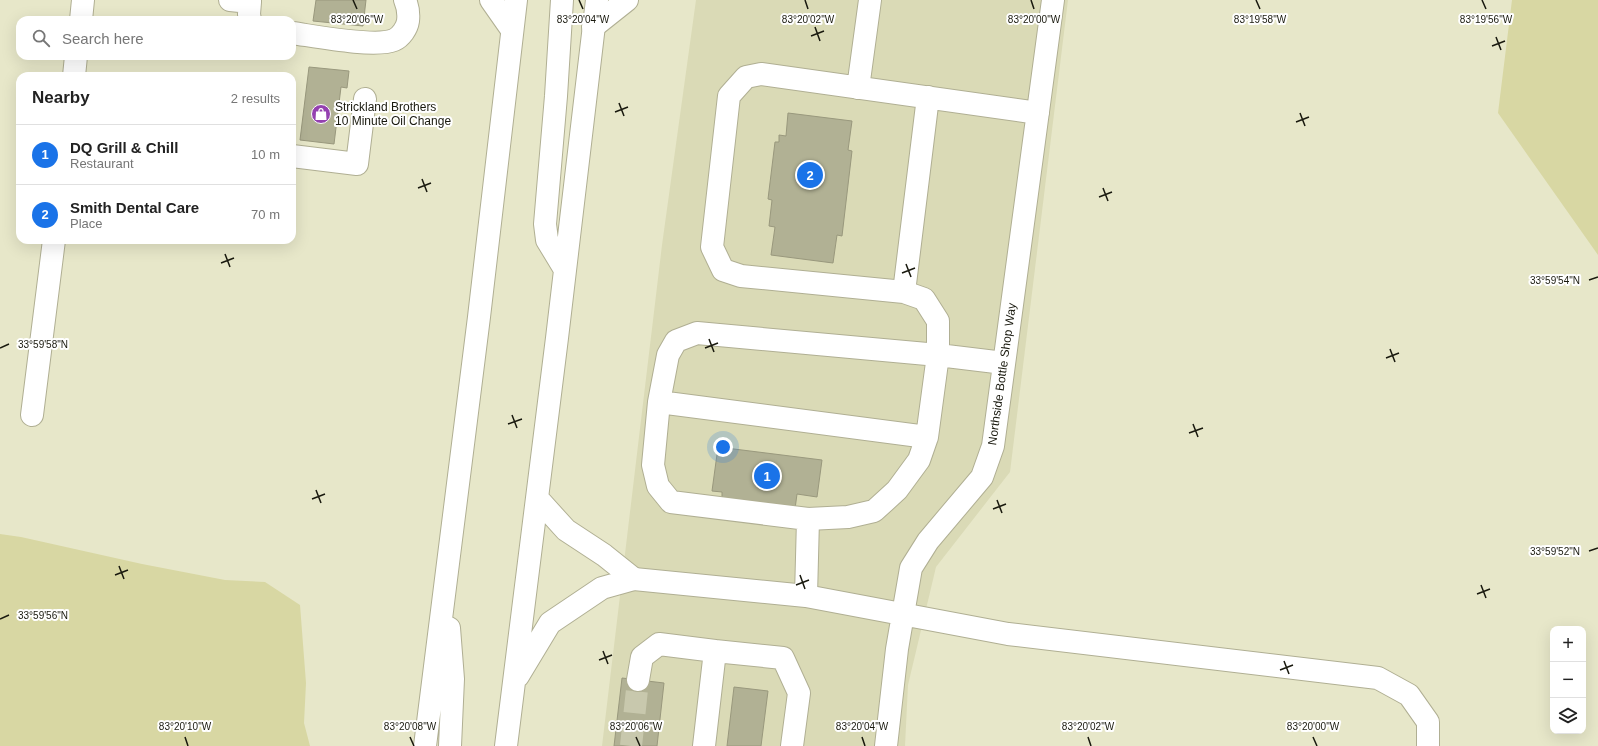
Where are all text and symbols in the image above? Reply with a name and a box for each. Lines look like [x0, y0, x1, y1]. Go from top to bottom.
text: 83°20'06"W [331, 14, 384, 25]
text: 83°20'04"W [557, 14, 610, 25]
text: 83°20'02"W [782, 14, 835, 25]
text: 83°20'00"W [1008, 14, 1061, 25]
text: 83°19'58"W [1234, 14, 1287, 25]
text: 83°19'56"W [1460, 14, 1513, 25]
search box [16, 16, 296, 60]
icon: search [30, 27, 52, 49]
text: Search here [62, 30, 144, 47]
text: Nearby [32, 88, 90, 107]
text: 2 results [231, 91, 280, 106]
place label: Strickland Brothers 10 Minute Oil Change [335, 100, 451, 128]
shop icon: Strickland Brothers 10 Minute Oil Change [310, 103, 332, 125]
text: DQ Grill & Chill [70, 139, 178, 156]
text: 1 [41, 147, 49, 162]
text: 10 m [251, 147, 280, 162]
text: Restaurant [70, 156, 134, 171]
pin: 2 [797, 160, 823, 190]
text: Smith Dental Care [70, 199, 199, 216]
text: 2 [41, 207, 49, 222]
text: 70 m [251, 207, 280, 222]
text: Place [70, 216, 103, 231]
text: 33°59'54"N [1530, 275, 1580, 286]
street label: Northside Bottle Shop Way [985, 302, 1019, 446]
text: 33°59'58"N [18, 339, 68, 350]
your location [713, 437, 733, 457]
pin: 1 [754, 461, 780, 491]
text: 33°59'52"N [1530, 546, 1580, 557]
text: 33°59'56"N [18, 610, 68, 621]
map controls [1550, 626, 1586, 734]
button: + [1550, 626, 1586, 662]
button: − [1550, 662, 1586, 698]
button: layers [1550, 698, 1586, 734]
text: 83°20'10"W [159, 721, 212, 732]
text: 83°20'08"W [384, 721, 437, 732]
text: 83°20'06"W [610, 721, 663, 732]
text: 83°20'04"W [836, 721, 889, 732]
text: 83°20'02"W [1062, 721, 1115, 732]
text: 83°20'00"W [1287, 721, 1340, 732]

